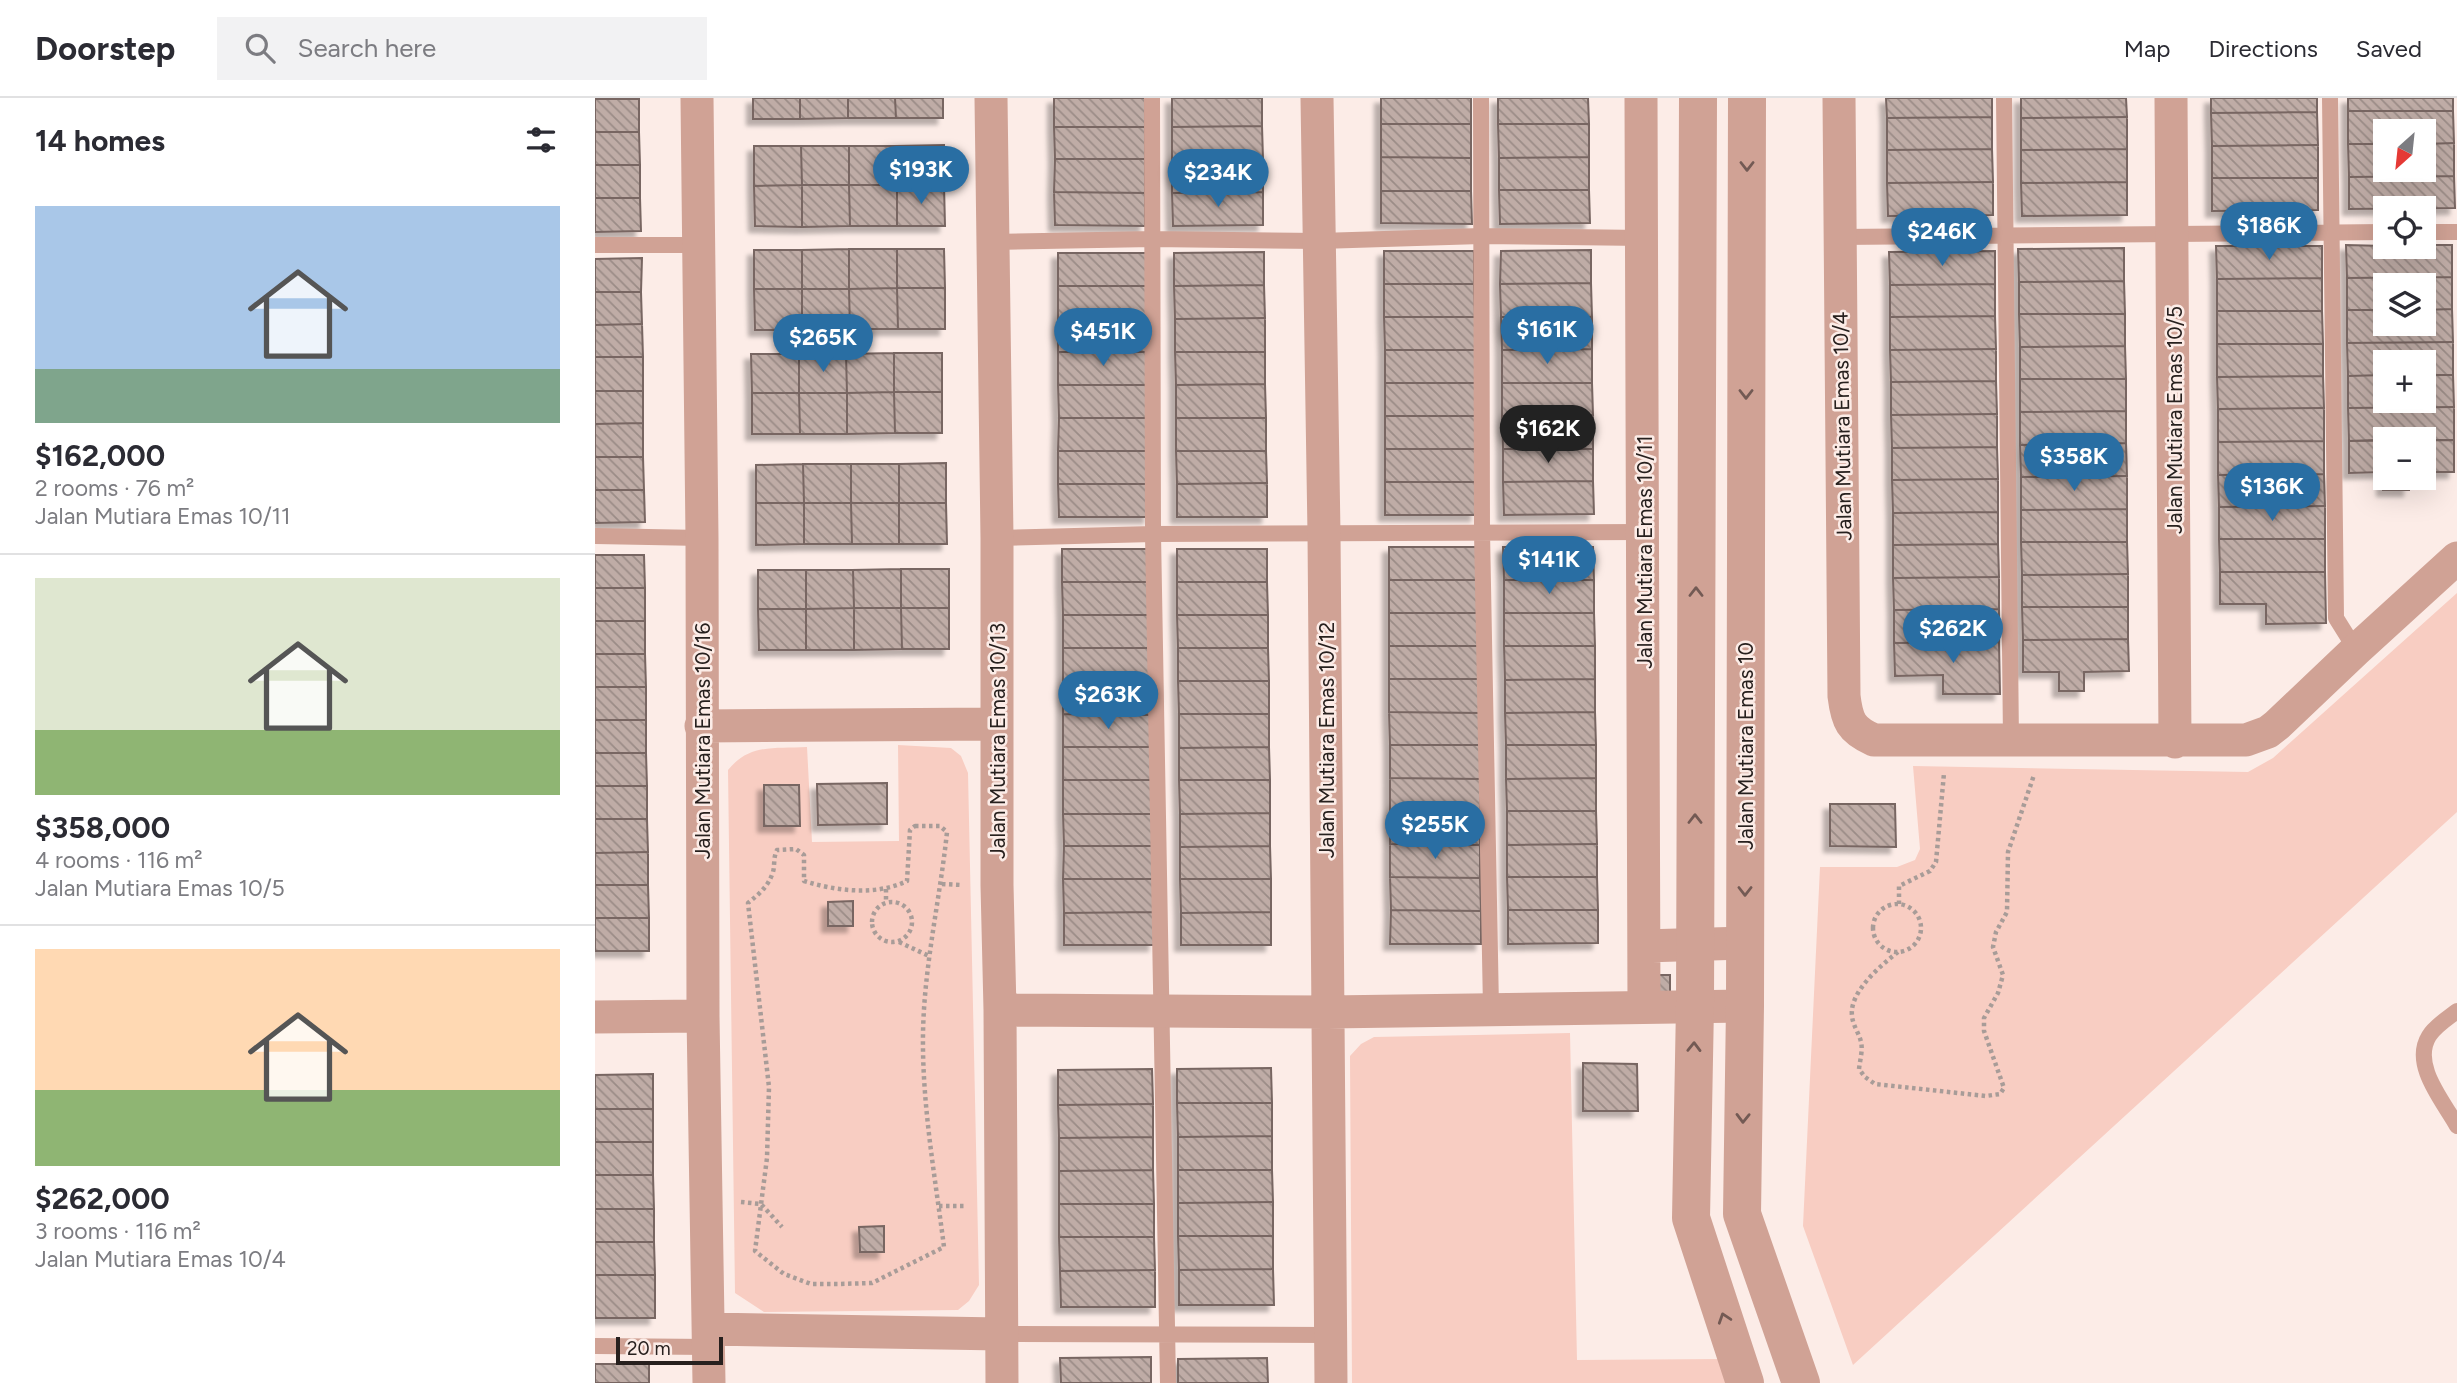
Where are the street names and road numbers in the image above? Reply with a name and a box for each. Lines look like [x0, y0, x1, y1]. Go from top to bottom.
street label: Jalan Mutiara Emas 10/5 [2162, 306, 2187, 534]
street label: Jalan Mutiara Emas 10/4 [1828, 311, 1856, 541]
street label: Jalan Mutiara Emas 10/11 [1632, 435, 1657, 669]
street label: Jalan Mutiara Emas 10/12 [1314, 622, 1339, 858]
street label: Jalan Mutiara Emas 10/16 [690, 623, 715, 859]
street label: Jalan Mutiara Emas 10/13 [985, 623, 1010, 859]
street label: Jalan Mutiara Emas 10 [1733, 642, 1758, 850]

